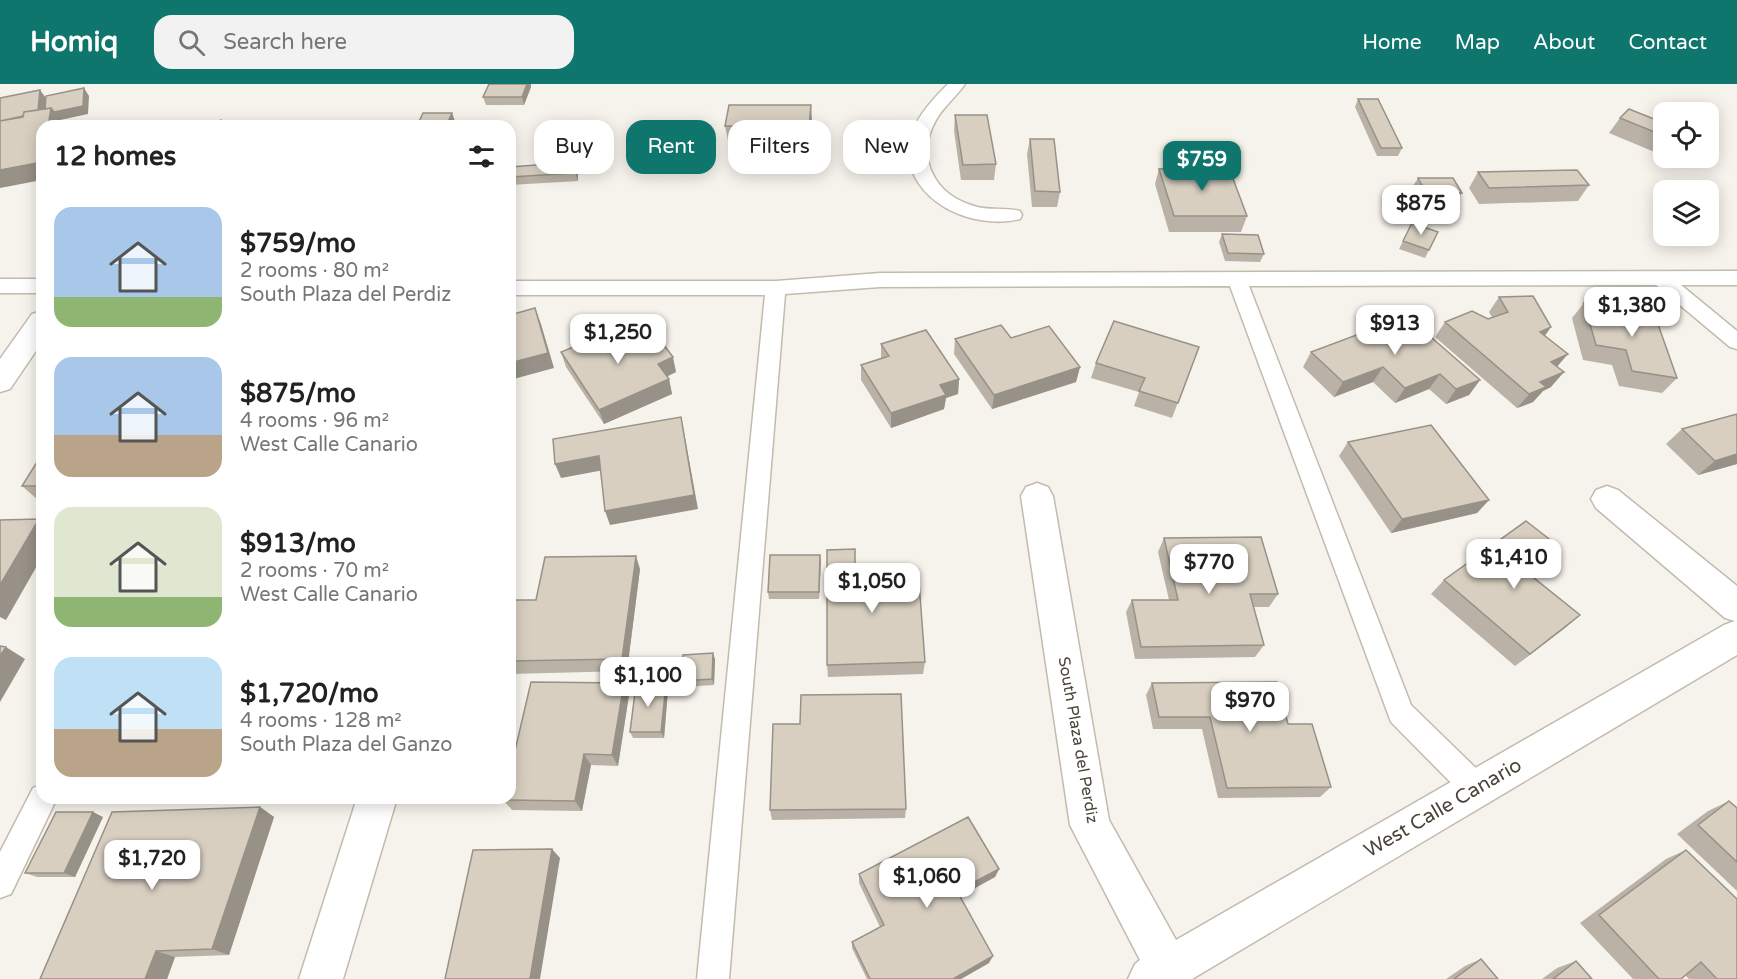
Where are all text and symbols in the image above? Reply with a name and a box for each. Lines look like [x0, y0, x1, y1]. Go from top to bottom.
search box [154, 15, 574, 69]
text: Homiq [30, 25, 118, 59]
icon: search [175, 26, 208, 59]
text: Search here [223, 29, 347, 55]
text: Home [1362, 30, 1422, 55]
text: Map [1455, 30, 1500, 55]
text: About [1533, 30, 1595, 55]
text: Contact [1628, 30, 1707, 55]
map controls [1653, 102, 1719, 246]
button: locate [1653, 102, 1719, 168]
chip: Buy [534, 120, 614, 174]
chip: Rent [626, 120, 716, 174]
chip: Filters [728, 120, 831, 174]
chip: New [843, 120, 930, 174]
icon: filters [465, 140, 498, 173]
text: 12 homes [54, 141, 176, 172]
pin: $759 [1166, 141, 1238, 192]
text: $759 [1177, 148, 1227, 172]
button: layers [1653, 180, 1719, 246]
pin: $875 [1385, 185, 1457, 236]
text: $875 [1396, 192, 1446, 216]
text: $759/mo [240, 228, 356, 259]
icon: home [102, 231, 174, 303]
text: 2 rooms · 80 m² [240, 259, 389, 283]
text: South Plaza del Perdiz [240, 283, 451, 307]
pin: $1,380 [1583, 287, 1681, 338]
text: $1,380 [1598, 294, 1666, 318]
pin: $913 [1359, 305, 1431, 356]
text: $913 [1370, 312, 1420, 336]
pin: $1,250 [569, 314, 667, 365]
text: $1,250 [584, 321, 652, 345]
text: $875/mo [240, 378, 356, 409]
icon: home [102, 381, 174, 453]
text: 4 rooms · 96 m² [240, 409, 389, 433]
text: West Calle Canario [240, 433, 418, 457]
text: $913/mo [240, 528, 356, 559]
icon: home [102, 531, 174, 603]
pin: $1,410 [1465, 539, 1563, 590]
pin: $770 [1173, 544, 1245, 595]
text: $1,410 [1480, 546, 1548, 570]
text: $770 [1184, 551, 1234, 575]
text: 2 rooms · 70 m² [240, 559, 389, 583]
pin: $1,050 [823, 563, 921, 614]
text: $1,050 [838, 570, 906, 594]
text: West Calle Canario [240, 583, 418, 607]
street label: South Plaza del Perdiz [1053, 655, 1103, 825]
pin: $1,100 [599, 657, 697, 708]
text: $1,100 [614, 664, 682, 688]
text: $1,720/mo [240, 678, 379, 709]
icon: home [102, 681, 174, 753]
pin: $970 [1214, 682, 1286, 733]
text: $970 [1225, 689, 1275, 713]
text: 4 rooms · 128 m² [240, 709, 402, 733]
text: South Plaza del Ganzo [240, 733, 452, 757]
street label: West Calle Canario [1360, 753, 1526, 863]
pin: $1,720 [103, 840, 201, 891]
text: $1,720 [118, 847, 186, 871]
pin: $1,060 [878, 858, 976, 909]
text: $1,060 [893, 865, 961, 889]

